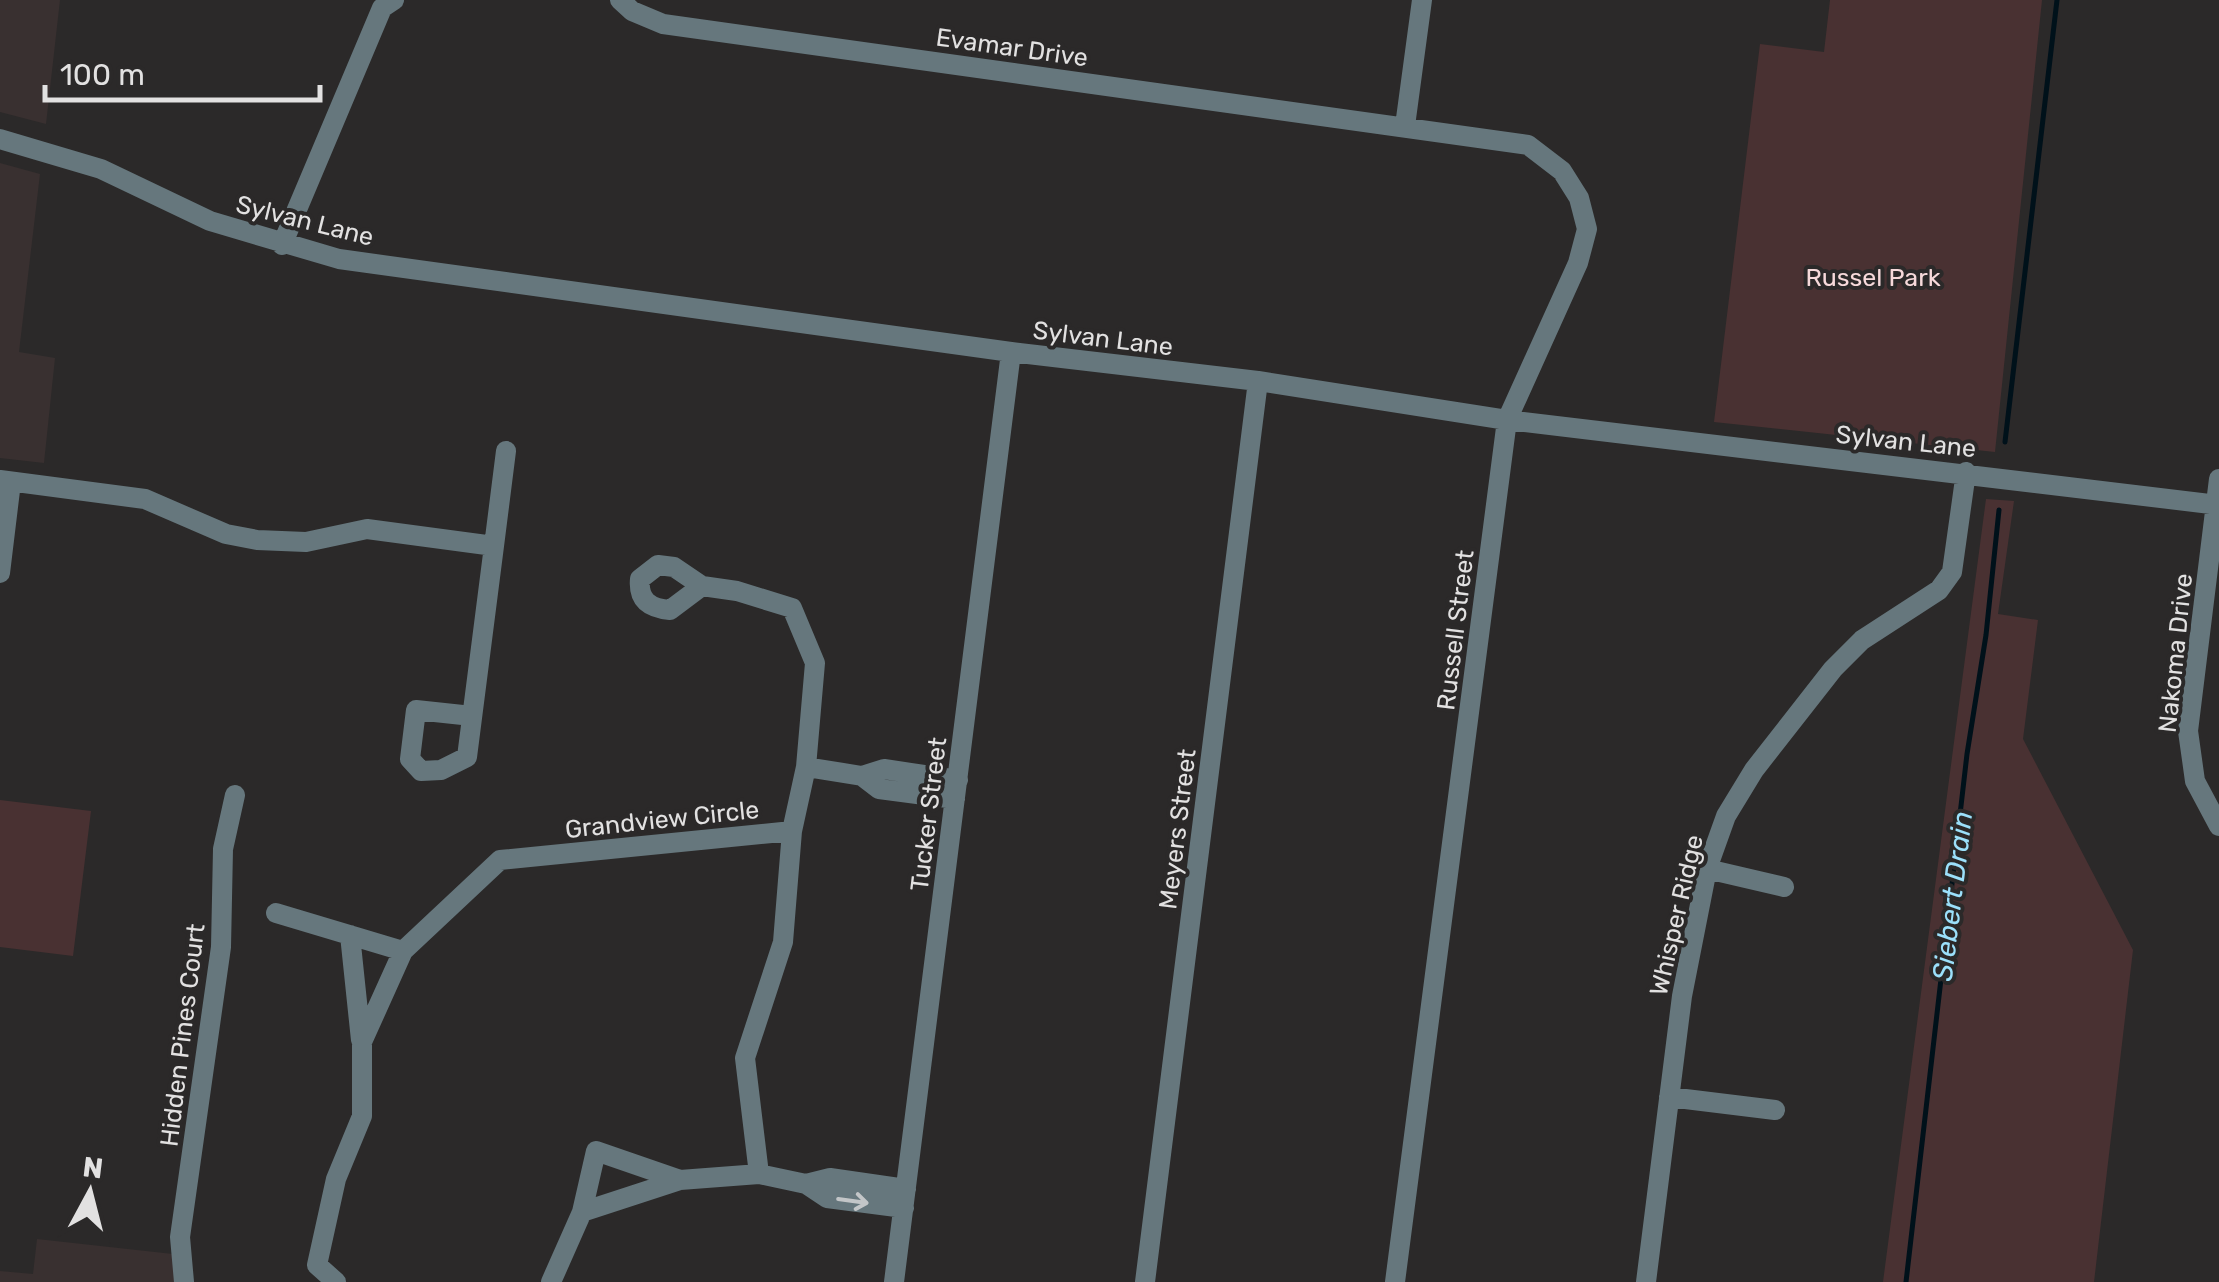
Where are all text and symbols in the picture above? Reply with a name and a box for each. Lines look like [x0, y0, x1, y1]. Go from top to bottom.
street label: Evamar Drive [934, 22, 1090, 73]
scale bar [45, 40, 320, 102]
text: 100 m [60, 57, 145, 93]
street label: Sylvan Lane [233, 189, 377, 252]
park label: Russel Park [1805, 263, 1941, 292]
street label: Sylvan Lane [1031, 316, 1175, 361]
street label: Sylvan Lane [1834, 420, 1978, 463]
street label: Russell Street [1431, 548, 1480, 712]
street label: Nakoma Drive [2153, 572, 2198, 734]
street label: Tucker Street [905, 735, 952, 893]
street label: Meyers Street [1153, 747, 1202, 911]
street label: Grandview Circle [564, 795, 761, 844]
water label: Siebert Drain [1926, 809, 1979, 983]
street label: Whisper Ridge [1644, 832, 1709, 998]
street label: Hidden Pines Court [154, 922, 211, 1148]
north arrow [40, 1142, 140, 1242]
text: N [81, 1150, 105, 1185]
one-way arrow [836, 1193, 869, 1211]

